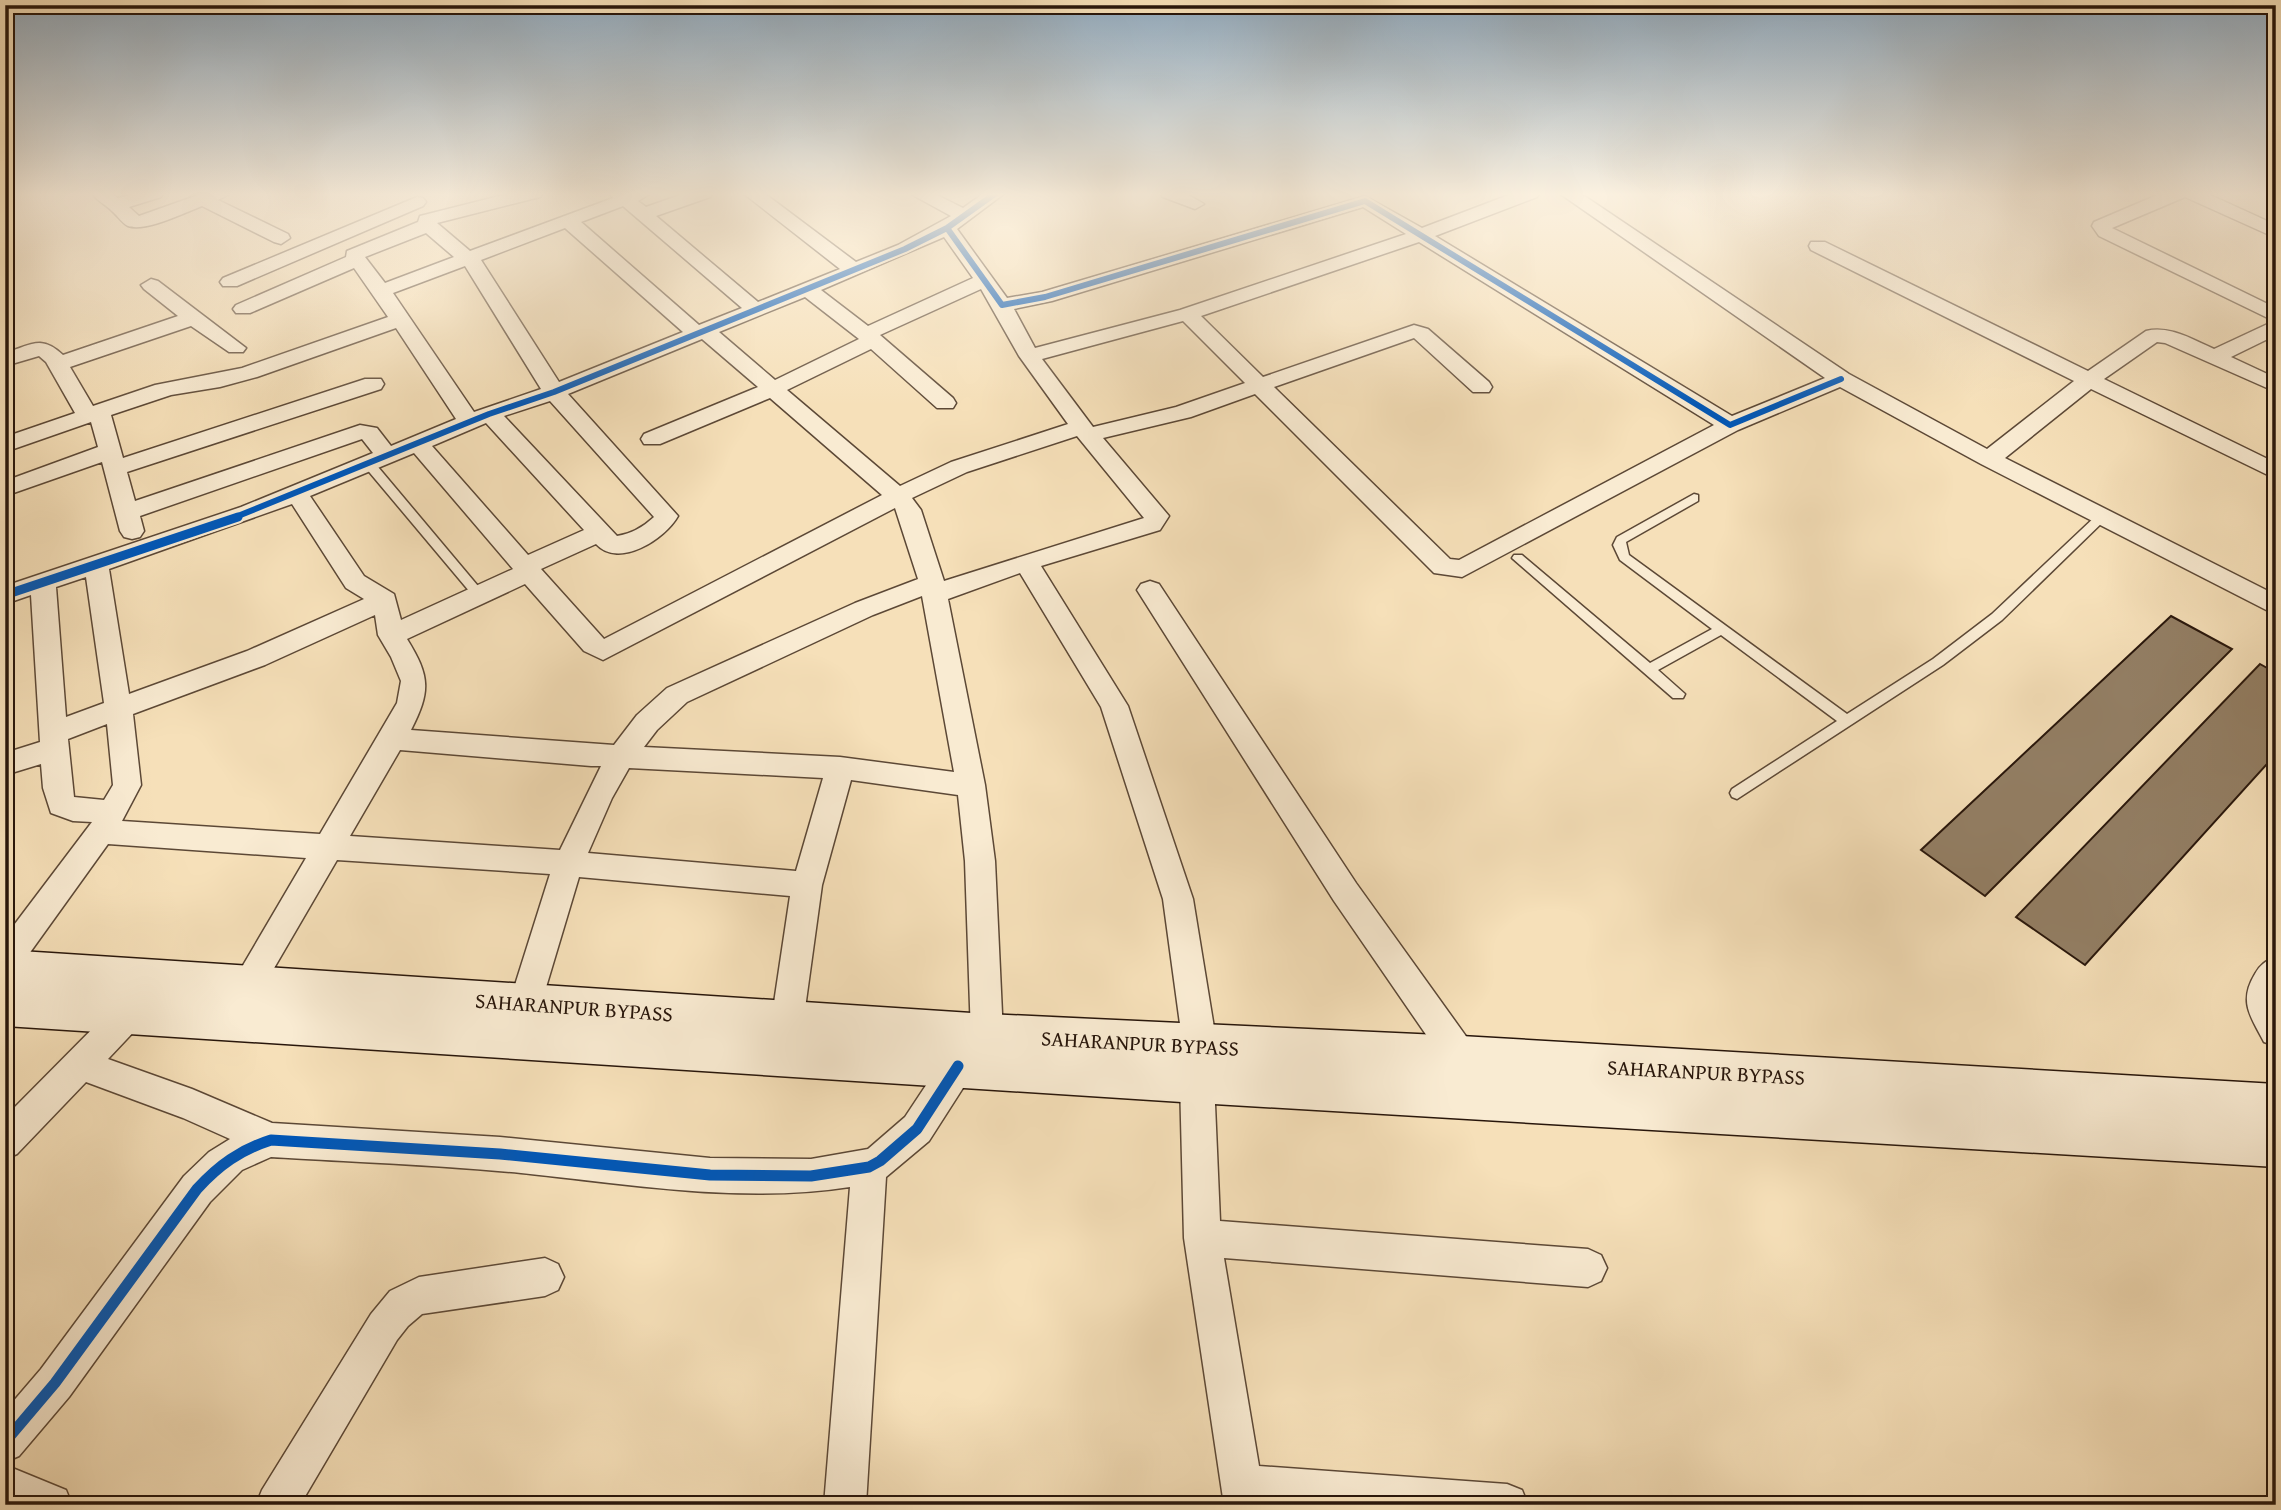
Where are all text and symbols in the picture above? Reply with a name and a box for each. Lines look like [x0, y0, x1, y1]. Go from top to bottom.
street label: SAHARANPUR BYPASS [474, 985, 674, 1029]
street label: SAHARANPUR BYPASS [1040, 1022, 1240, 1064]
street label: SAHARANPUR BYPASS [1606, 1051, 1806, 1093]

